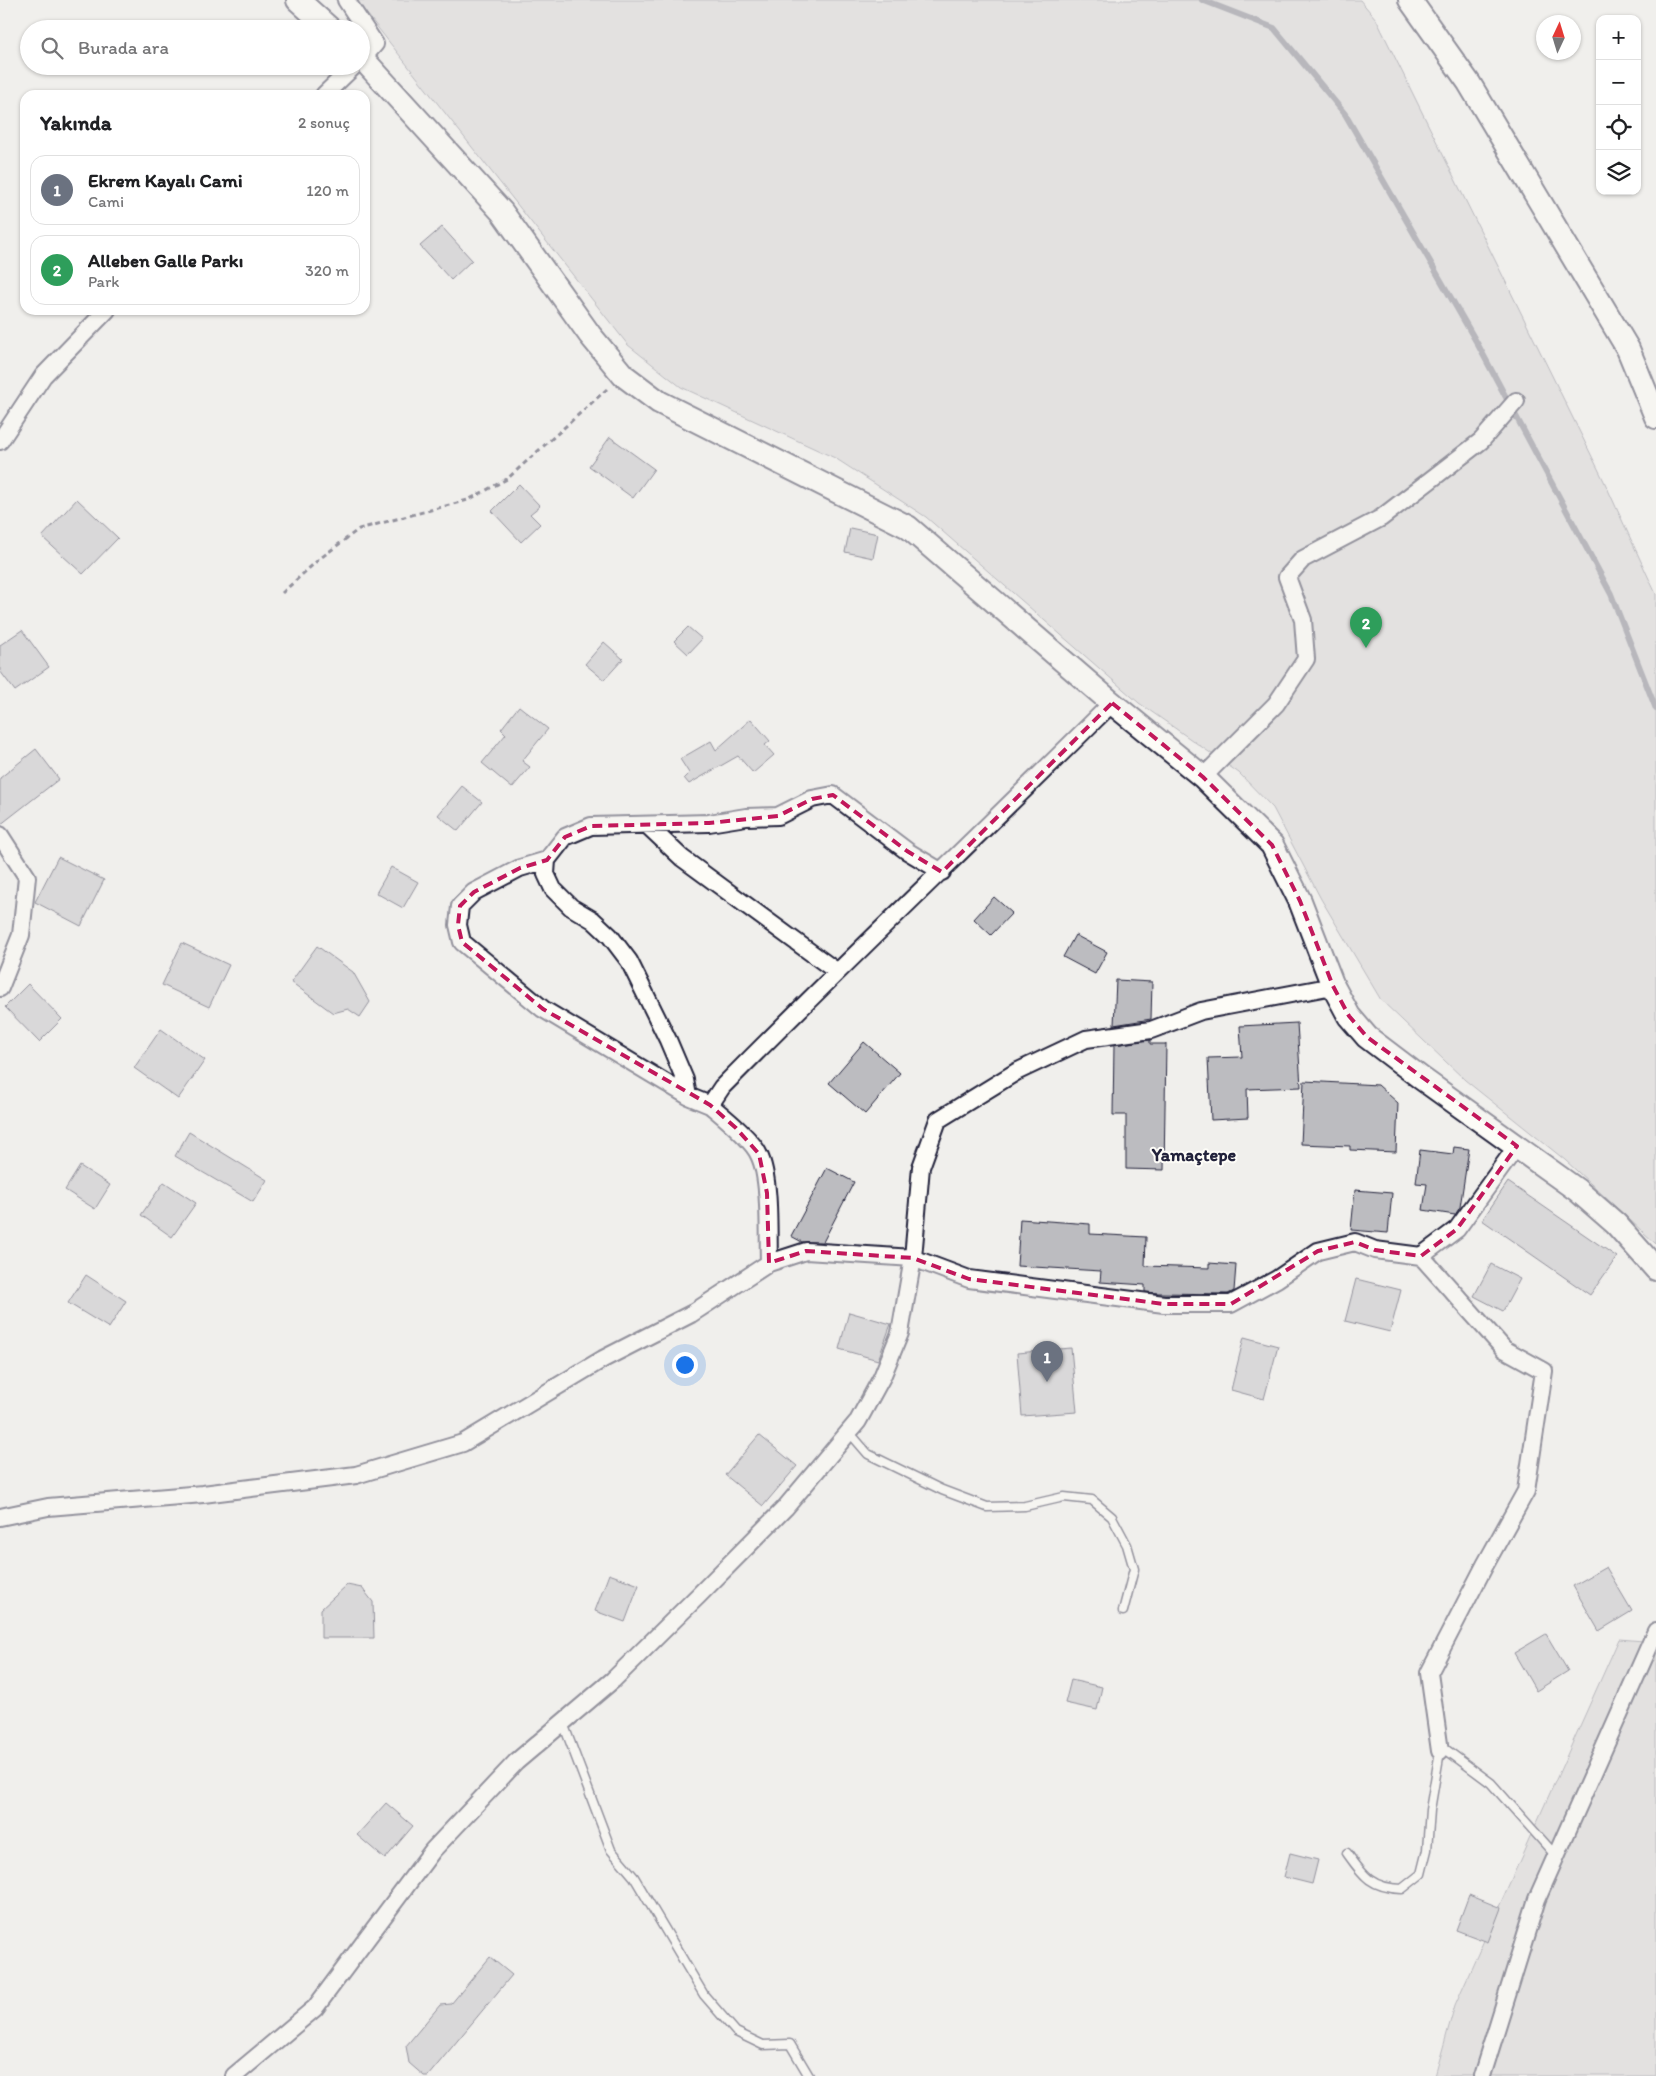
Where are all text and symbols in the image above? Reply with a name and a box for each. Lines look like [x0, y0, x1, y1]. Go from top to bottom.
north arrow [1536, 15, 1581, 60]
map controls [1596, 15, 1641, 195]
button: + [1596, 15, 1641, 60]
search box [20, 20, 370, 75]
icon: search [38, 34, 66, 62]
text: Burada ara [78, 36, 169, 59]
button: − [1596, 60, 1641, 105]
button: locate [1596, 105, 1641, 150]
text: Yakında [40, 110, 112, 135]
text: 2 sonuç [298, 113, 350, 132]
button: layers [1596, 150, 1641, 195]
text: Ekrem Kayalı Cami [88, 169, 243, 192]
text: 1 [53, 181, 61, 200]
text: 120 m [306, 181, 349, 200]
text: Cami [88, 192, 124, 211]
text: Alleben Galle Parkı [88, 249, 243, 272]
text: 2 [53, 261, 61, 280]
text: 320 m [305, 261, 349, 280]
text: Park [88, 272, 119, 291]
pin: 2 [1350, 607, 1382, 648]
district label: Yamaçtepe [1151, 1144, 1237, 1166]
pin: 1 [1031, 1341, 1063, 1382]
your location [672, 1352, 698, 1378]

